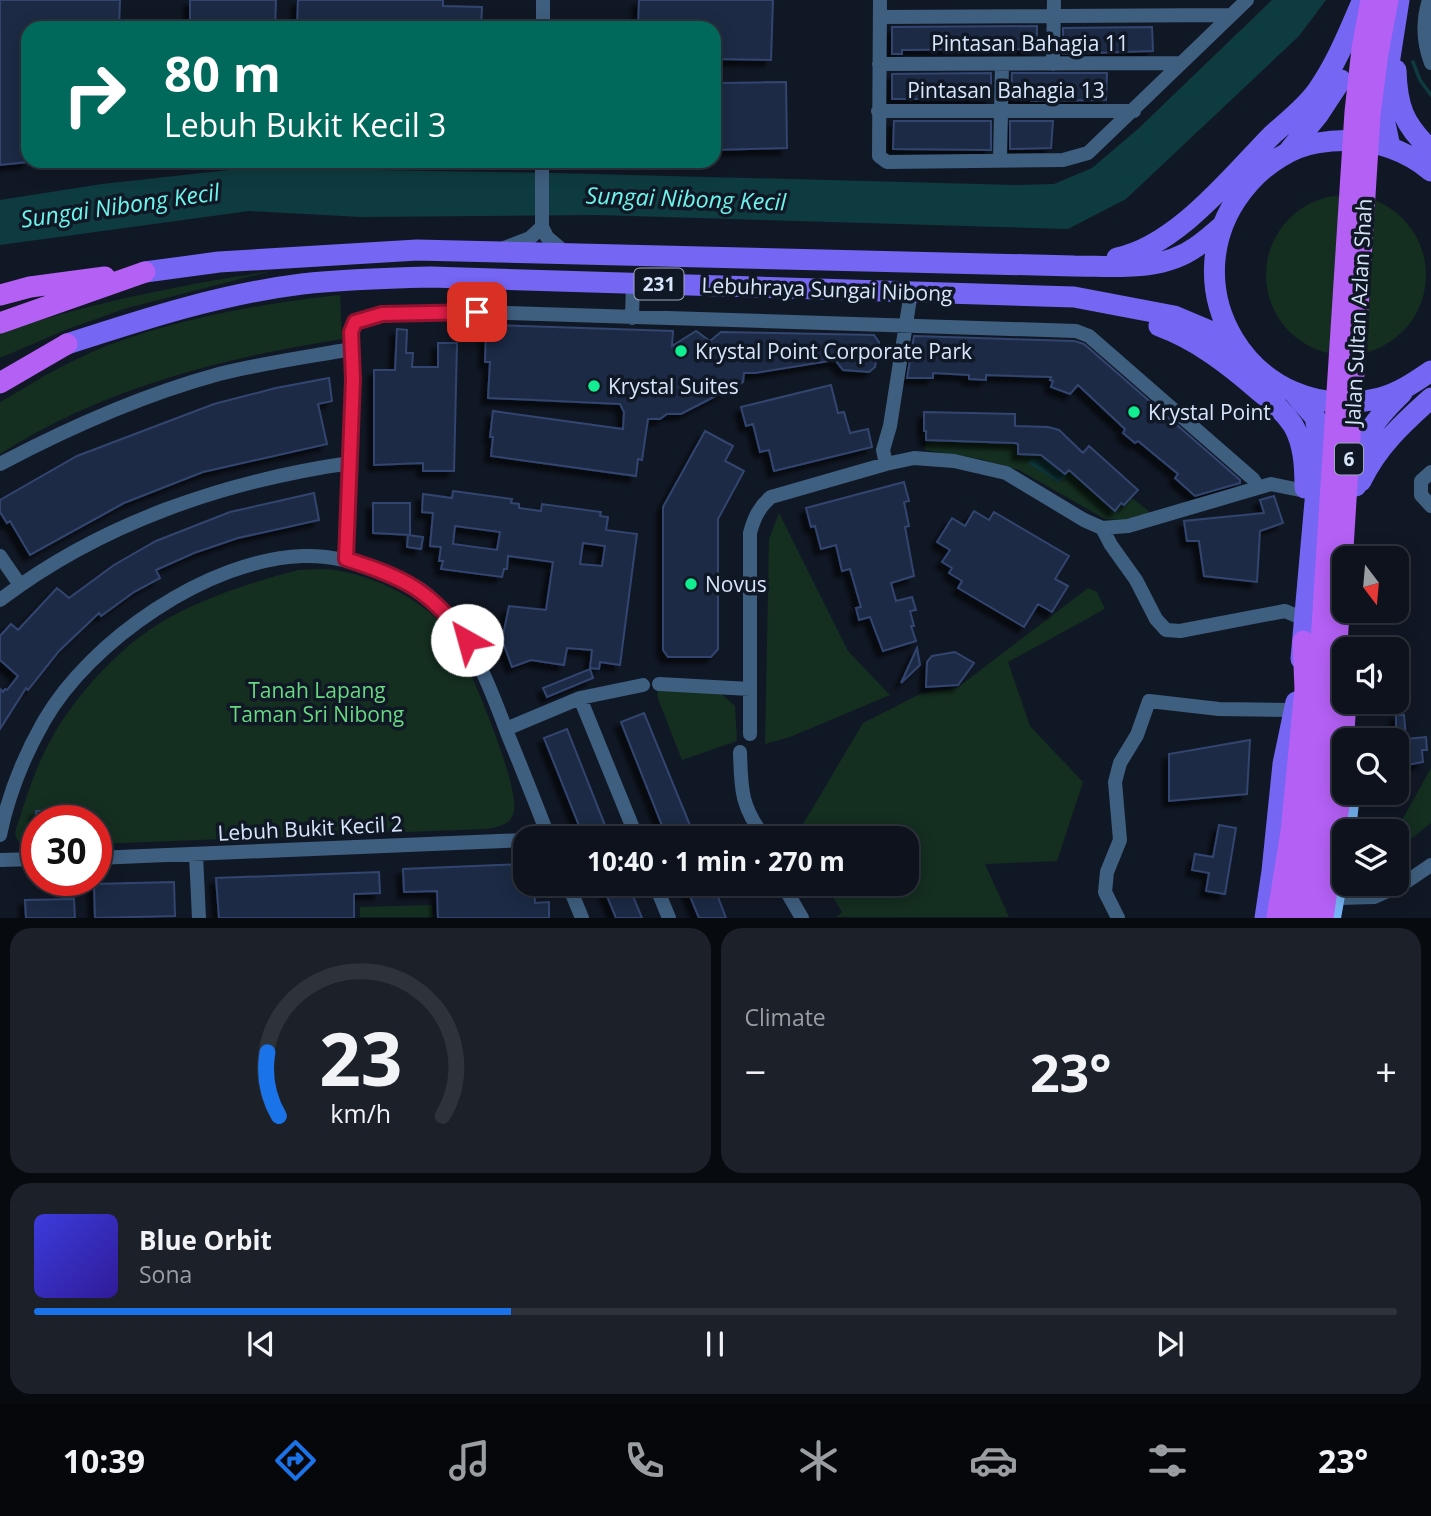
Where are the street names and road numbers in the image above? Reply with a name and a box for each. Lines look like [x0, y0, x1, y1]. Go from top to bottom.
street label: Pintasan Bahagia 11 [931, 29, 1129, 57]
street label: Pintasan Bahagia 13 [907, 76, 1105, 104]
street label: Jalan Sultan Azlan Shah [1338, 198, 1378, 428]
road number: 231 [634, 268, 684, 300]
street label: Lebuhraya Sungai Nibong [701, 271, 953, 307]
road number: 6 [1335, 444, 1363, 474]
street label: Lebuh Bukit Kecil 2 [217, 809, 403, 847]

